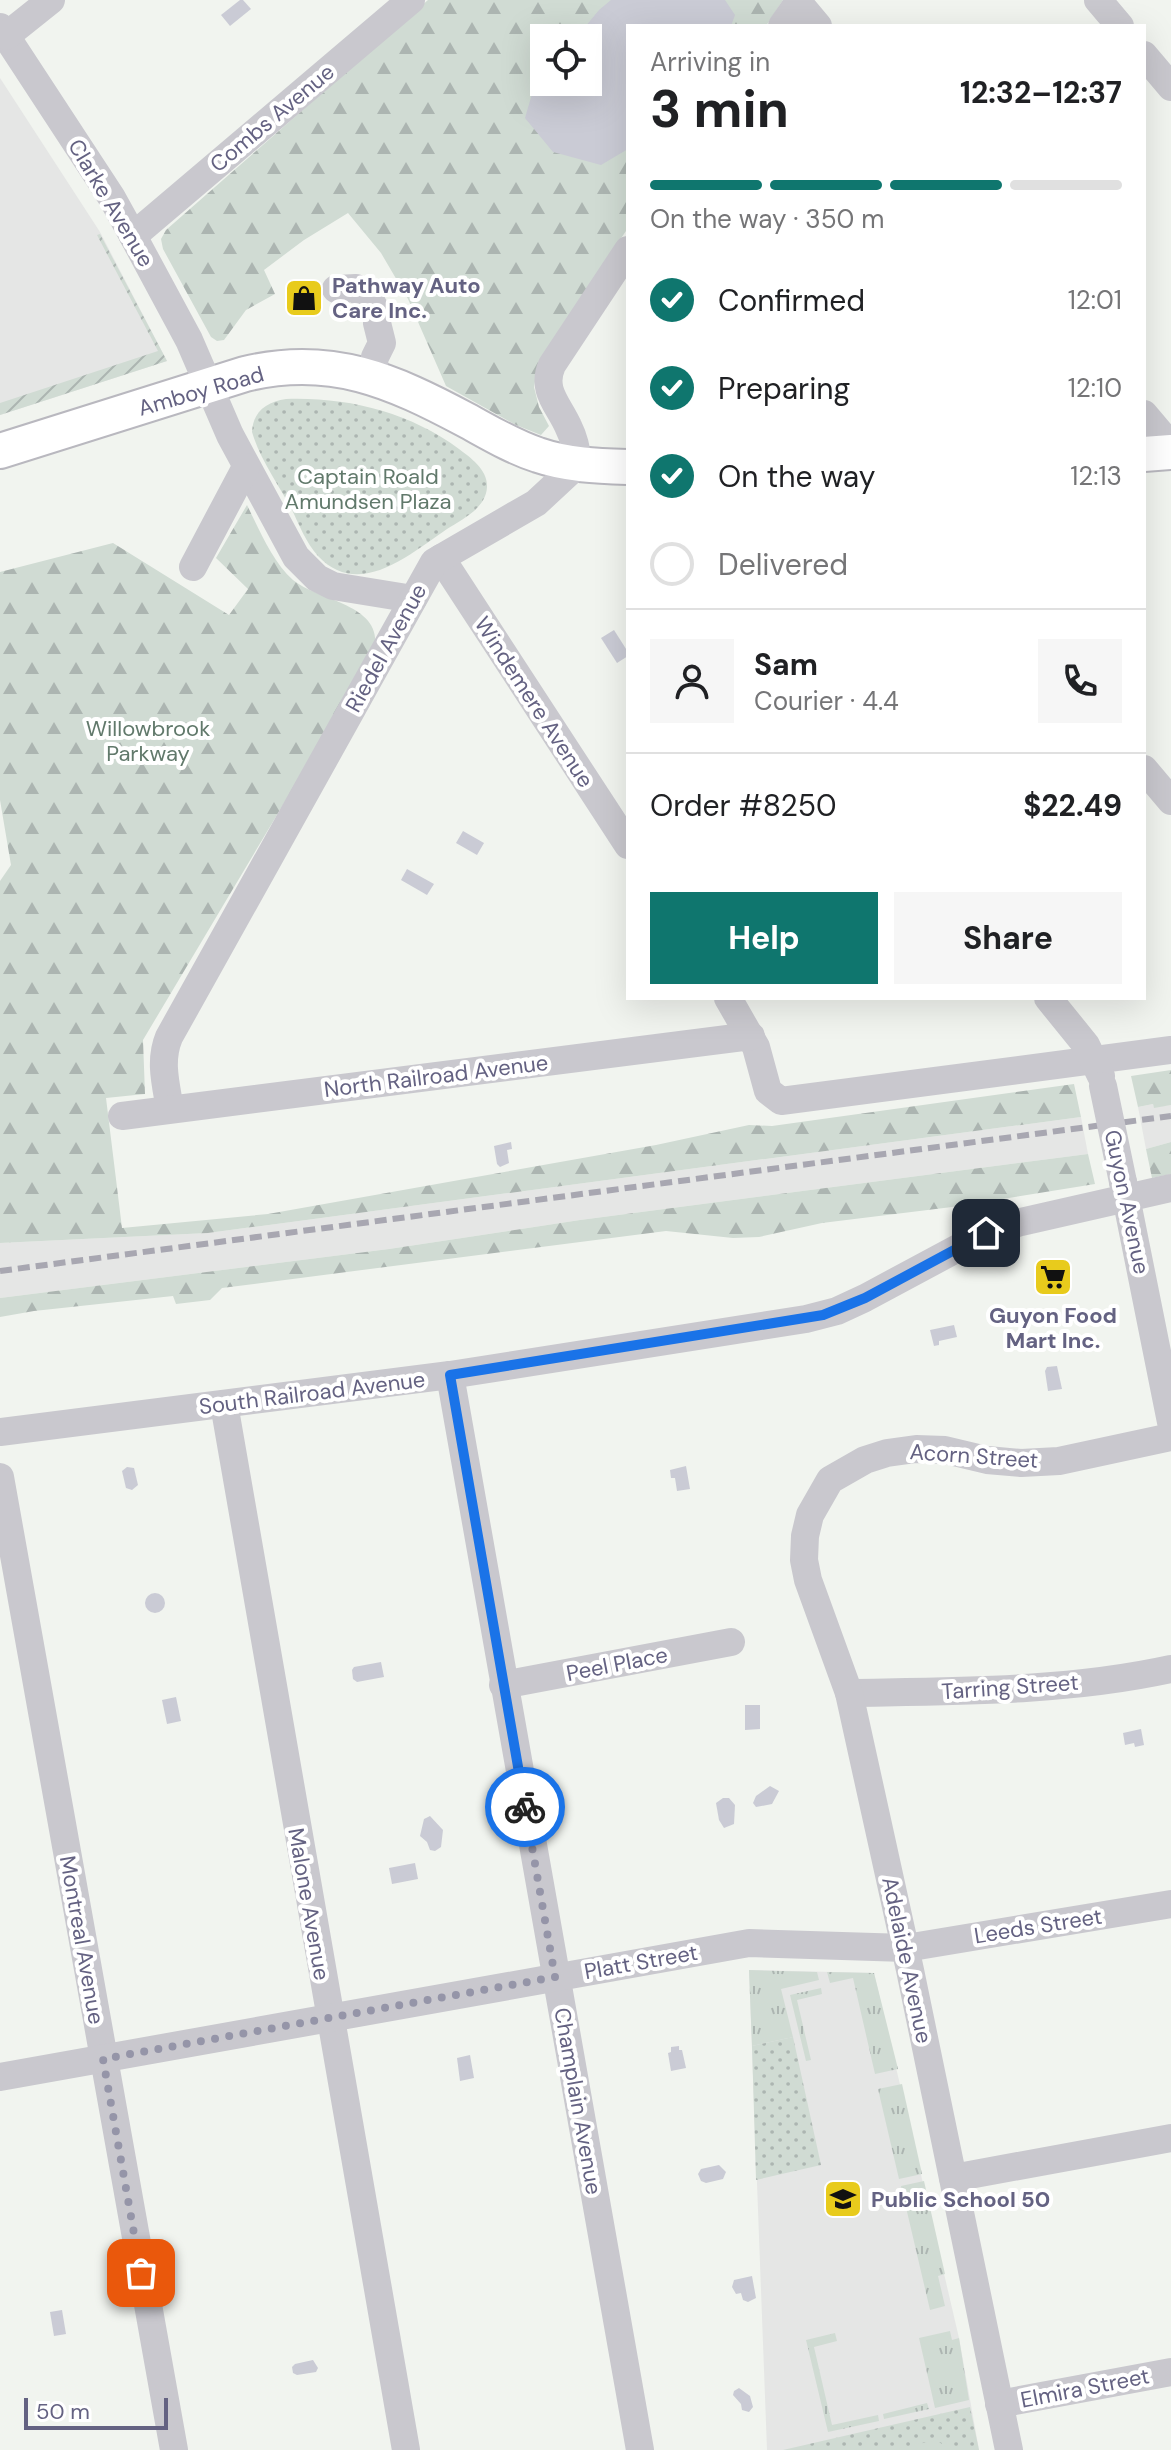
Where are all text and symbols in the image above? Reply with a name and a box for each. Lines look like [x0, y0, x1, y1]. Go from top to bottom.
map controls [530, 24, 602, 96]
button: locate [530, 24, 602, 96]
text: Arriving in [650, 45, 770, 79]
street label: Combs Avenue [204, 57, 340, 179]
text: 12:32–12:37 [960, 73, 1122, 112]
text: 3 min [650, 75, 789, 143]
street label: Clarke Avenue [61, 134, 161, 272]
text: On the way · 350 m [650, 202, 884, 236]
place label: Pathway Auto Care Inc. [332, 271, 481, 325]
shop icon: Pathway Auto Care Inc. [283, 277, 325, 319]
icon: check [650, 278, 694, 322]
text: Confirmed [718, 281, 865, 320]
text: 12:01 [1068, 283, 1122, 317]
street label: Amboy Road [135, 359, 267, 423]
icon: check [650, 366, 694, 410]
text: Preparing [718, 369, 850, 408]
text: 12:10 [1068, 371, 1122, 405]
icon: check [650, 454, 694, 498]
text: On the way [718, 457, 875, 496]
text: 12:13 [1070, 459, 1122, 493]
park label: Captain Roald Amundsen Plaza [285, 462, 451, 516]
text: Delivered [718, 545, 848, 584]
street label: Riedel Avenue [339, 579, 433, 717]
street label: Windemere Avenue [468, 611, 600, 793]
button: person [650, 639, 734, 723]
button: phone [1038, 639, 1122, 723]
text: Sam [754, 645, 818, 684]
text: Courier · 4.4 [754, 684, 899, 718]
park label: Willowbrook Parkway [86, 714, 210, 768]
text: Order #8250 [650, 786, 837, 825]
text: $22.49 [1023, 786, 1122, 825]
button: Help [650, 892, 878, 984]
button: Share [894, 892, 1122, 984]
street label: North Railroad Avenue [322, 1048, 550, 1104]
street label: Guyon Avenue [1098, 1127, 1156, 1277]
pin [952, 1199, 1020, 1267]
icon: home [964, 1211, 1008, 1255]
supermarket icon: Guyon Food Mart Inc. [1032, 1256, 1074, 1298]
place label: Guyon Food Mart Inc. [989, 1301, 1117, 1355]
street label: South Railroad Avenue [197, 1365, 427, 1421]
street label: Acorn Street [909, 1437, 1039, 1475]
street label: Peel Place [564, 1640, 670, 1688]
street label: Tarring Street [940, 1668, 1080, 1706]
courier [485, 1767, 565, 1847]
icon: bike [503, 1785, 547, 1829]
street label: Malone Avenue [281, 1826, 337, 1982]
street label: Montreal Avenue [53, 1854, 111, 2026]
street label: Adelaide Avenue [875, 1874, 939, 2046]
street label: Leeds Street [972, 1902, 1104, 1950]
street label: Platt Street [582, 1938, 700, 1986]
street label: Champlain Avenue [547, 2005, 609, 2197]
school or university icon: Public School 50 [822, 2178, 864, 2220]
place label: Public School 50 [871, 2185, 1050, 2214]
pin [107, 2239, 175, 2307]
icon: bag [119, 2251, 163, 2295]
street label: Elmira Street [1018, 2361, 1152, 2415]
scale bar [24, 2394, 168, 2430]
text: 50 m [36, 2397, 90, 2426]

